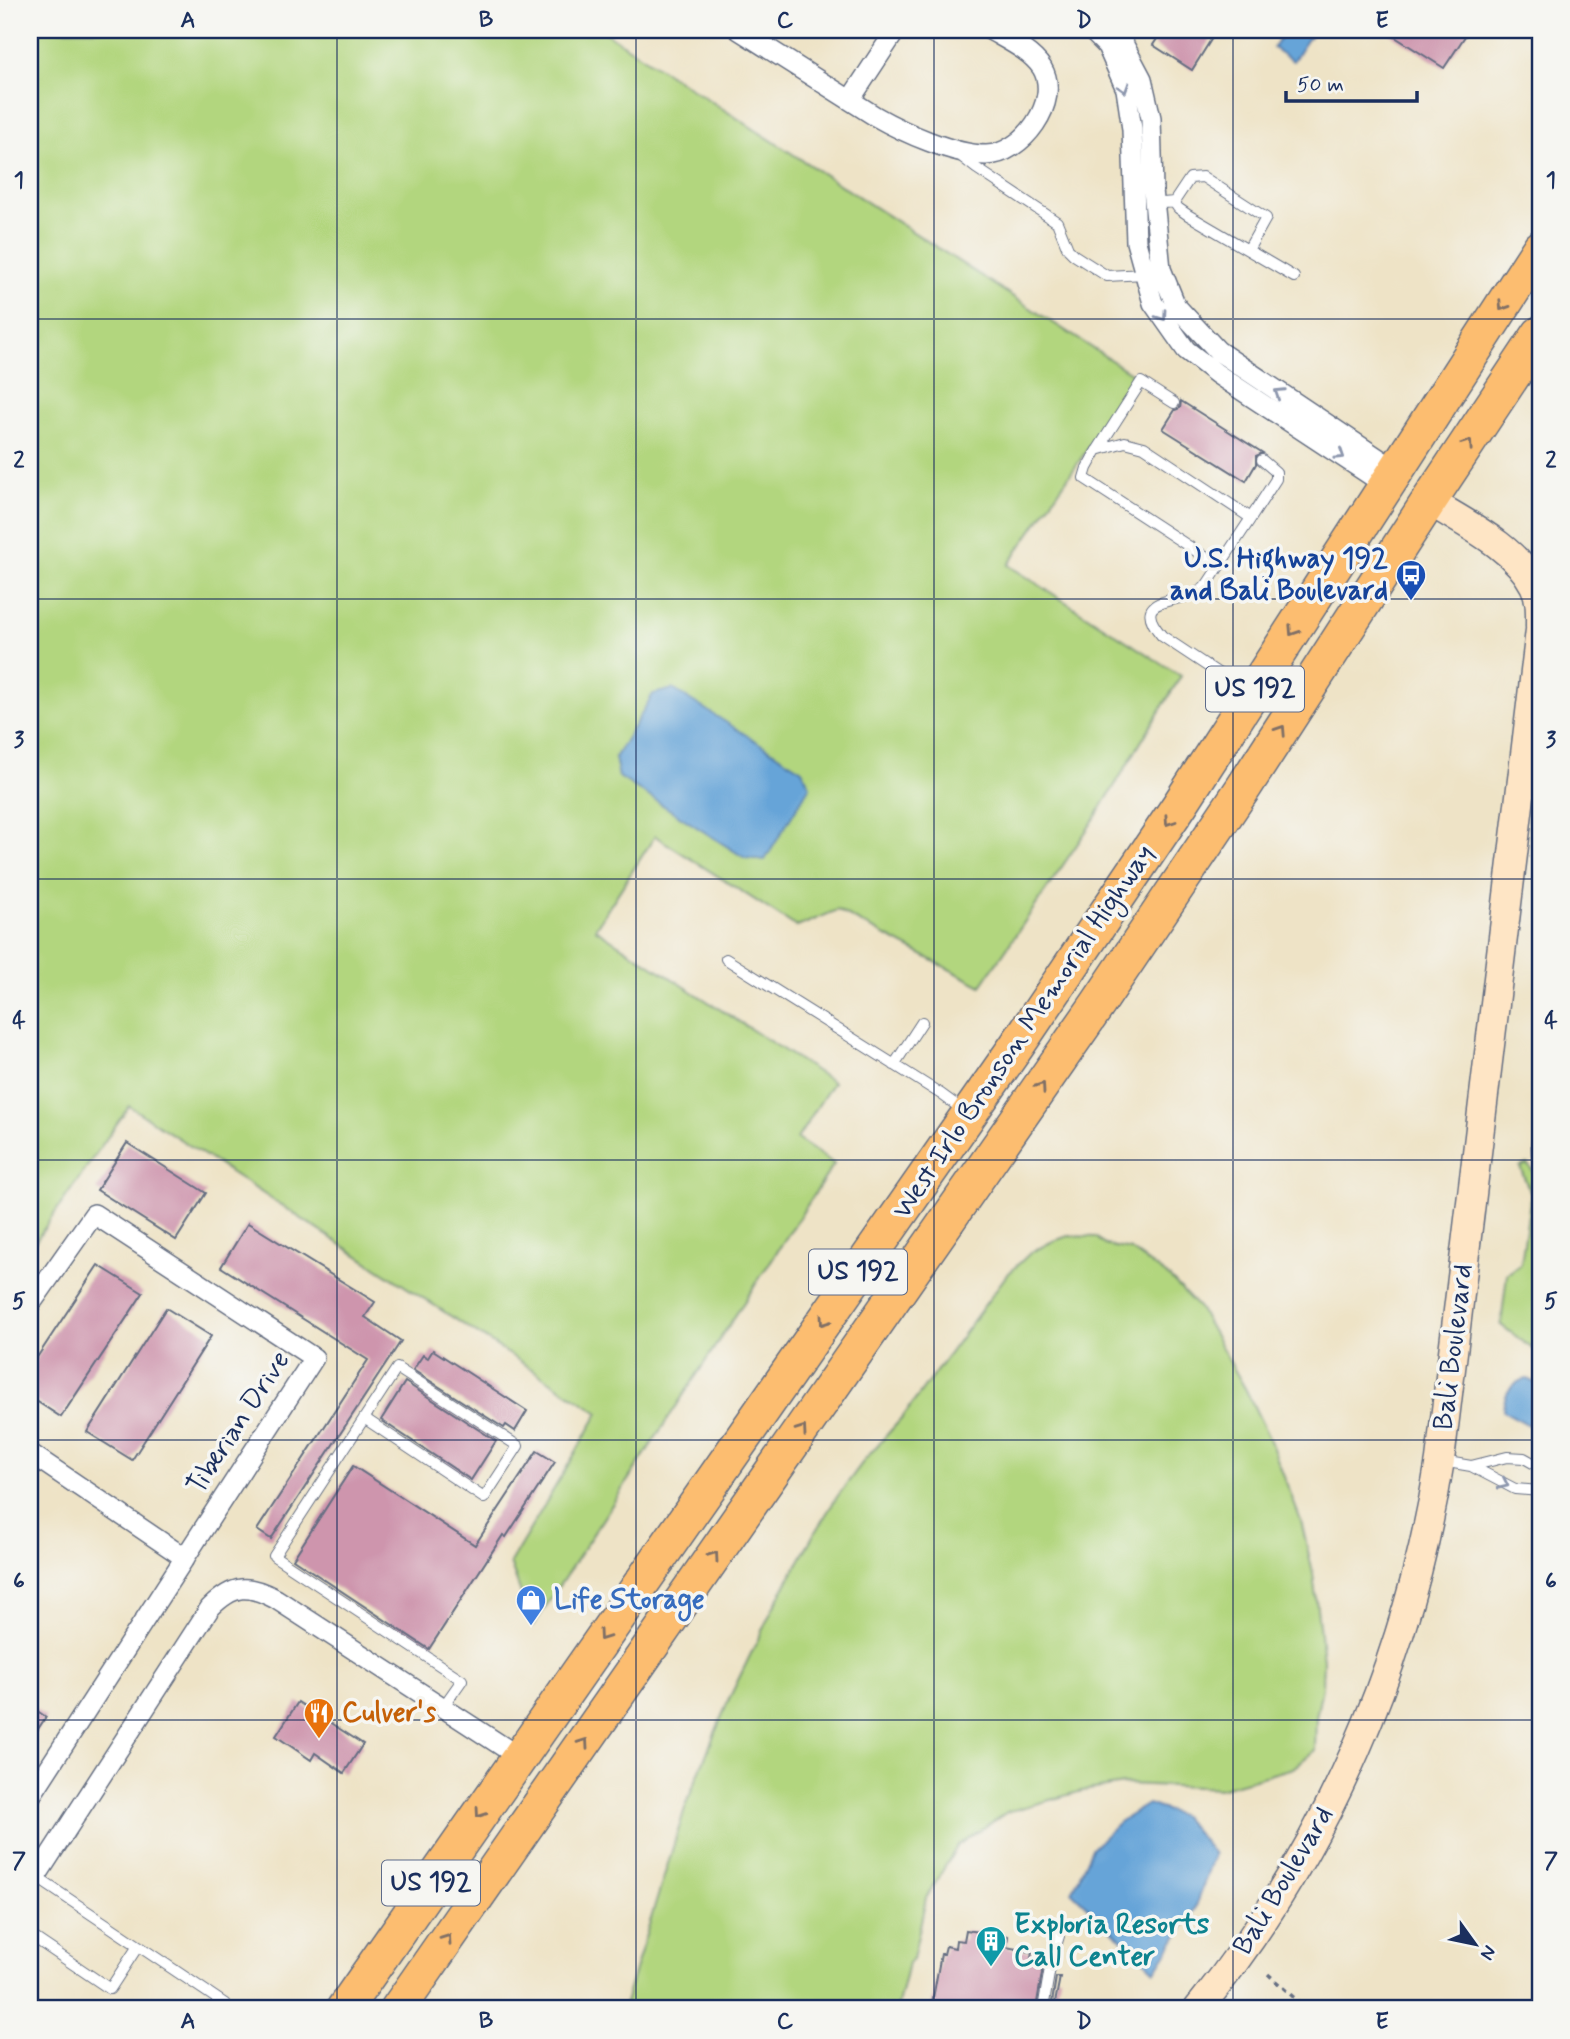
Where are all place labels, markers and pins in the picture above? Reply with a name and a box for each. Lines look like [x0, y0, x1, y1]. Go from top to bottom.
place label: U.S. Highway 192 and Bali Boulevard [1170, 541, 1388, 610]
bus stop icon: U.S. Highway 192 and Bali Boulevard [1394, 558, 1428, 602]
place label: Life Storage [554, 1582, 705, 1622]
shop icon: Life Storage [514, 1583, 548, 1627]
place label: Culver's [342, 1695, 437, 1732]
restaurant icon: Culver's [302, 1696, 336, 1740]
place label: Exploria Resorts Call Center [1014, 1907, 1210, 1976]
building icon: Exploria Resorts Call Center [974, 1924, 1008, 1968]

